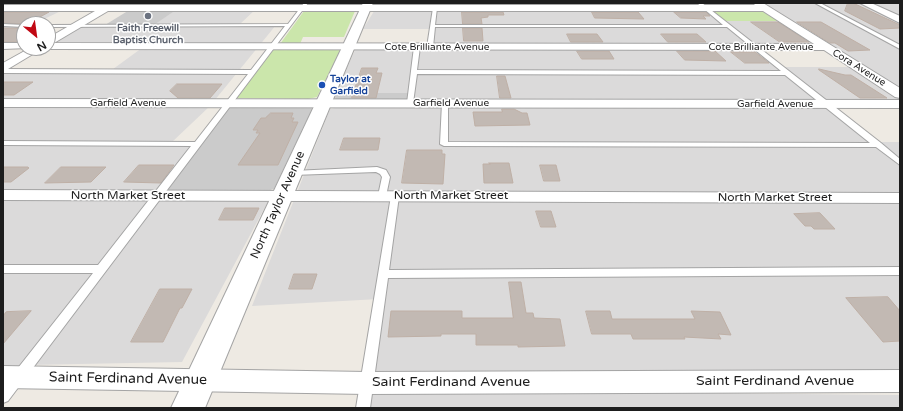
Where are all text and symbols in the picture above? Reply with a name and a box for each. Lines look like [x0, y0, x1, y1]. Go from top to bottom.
marker: Faith Freewill Baptist Church [143, 11, 153, 21]
north arrow [16, 16, 56, 56]
place label: Faith Freewill Baptist Church [113, 22, 183, 46]
text: N [35, 38, 49, 54]
street label: Cote Brilliante Avenue [385, 41, 489, 53]
street label: Cote Brilliante Avenue [709, 41, 813, 53]
street label: Cora Avenue [830, 47, 888, 89]
place label: Taylor at Garfield [330, 73, 371, 96]
marker: Taylor at Garfield [317, 80, 327, 90]
street label: Garfield Avenue [90, 97, 166, 109]
street label: Garfield Avenue [413, 97, 489, 109]
street label: Garfield Avenue [737, 98, 813, 110]
street label: North Taylor Avenue [248, 149, 308, 261]
street label: North Market Street [71, 189, 185, 203]
street label: North Market Street [394, 189, 508, 203]
street label: North Market Street [718, 191, 832, 205]
street label: Saint Ferdinand Avenue [49, 369, 207, 389]
street label: Saint Ferdinand Avenue [696, 373, 854, 389]
street label: Saint Ferdinand Avenue [372, 374, 530, 390]

